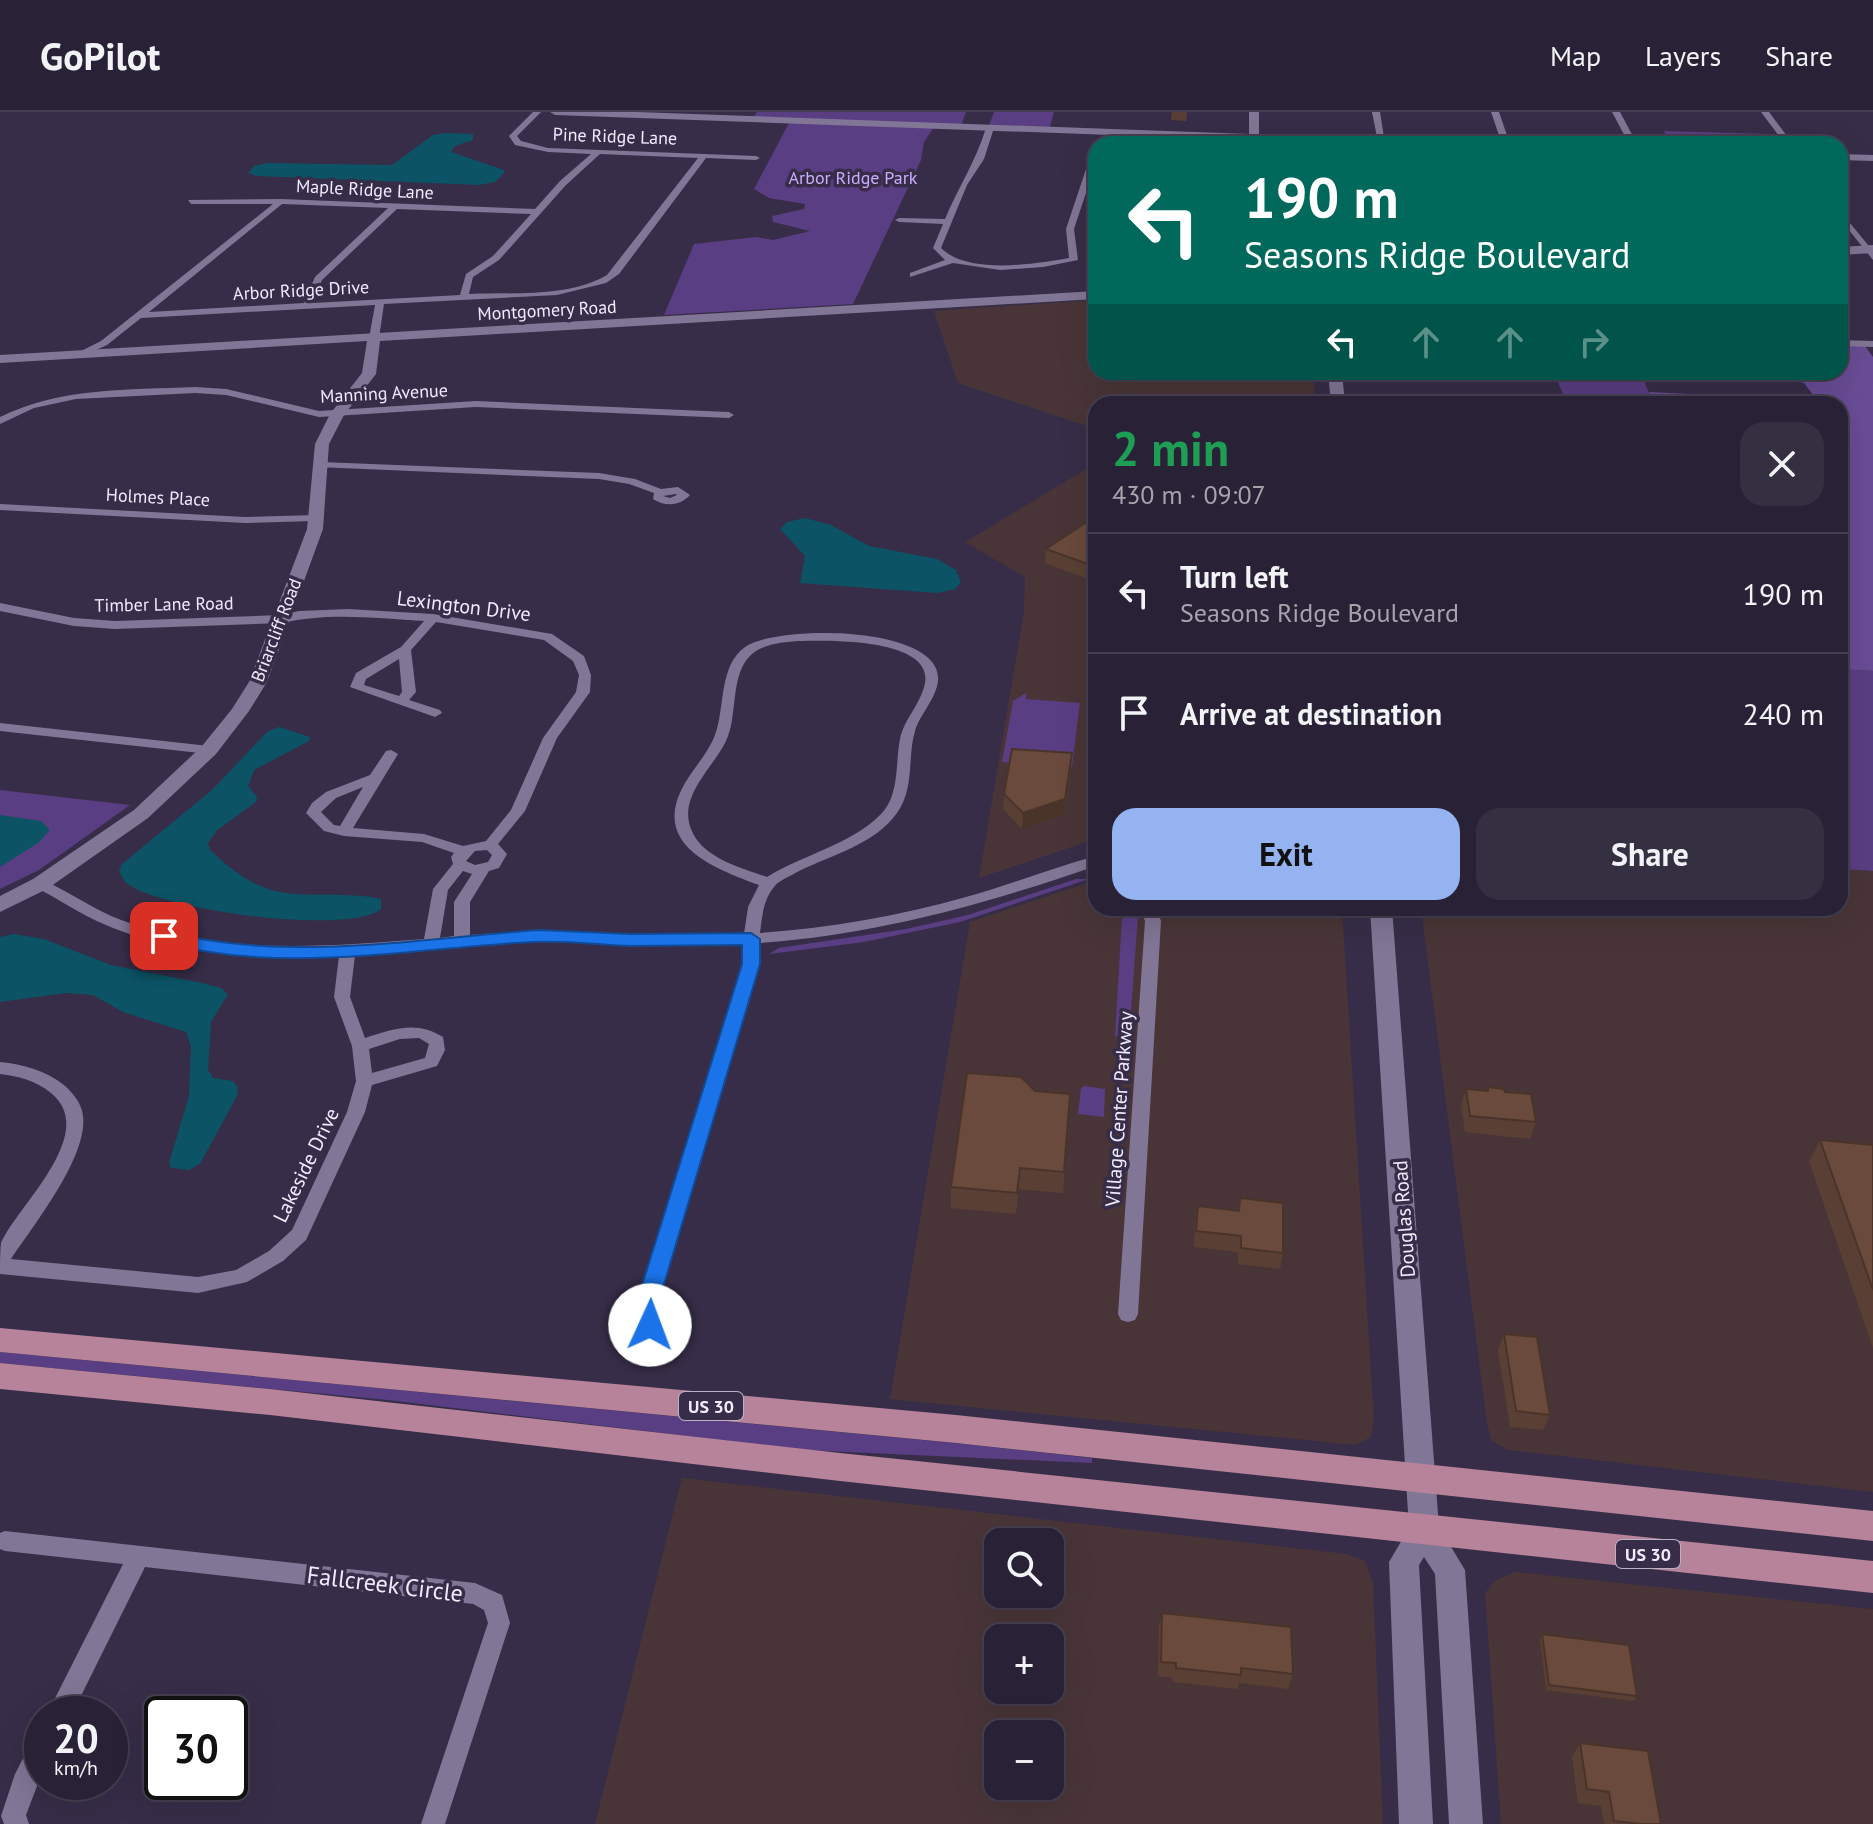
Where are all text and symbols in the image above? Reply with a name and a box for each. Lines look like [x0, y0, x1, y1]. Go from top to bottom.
text: GoPilot [40, 31, 160, 80]
text: Map [1550, 37, 1601, 74]
text: Layers [1645, 37, 1721, 74]
text: Share [1765, 37, 1833, 74]
street label: Pine Ridge Lane [552, 122, 678, 150]
text: 190 m [1244, 161, 1399, 233]
park label: Arbor Ridge Park [789, 166, 918, 189]
icon: left [1112, 168, 1216, 272]
street label: Maple Ridge Lane [296, 174, 434, 204]
text: Seasons Ridge Boulevard [1244, 231, 1630, 278]
street label: Arbor Ridge Drive [232, 275, 370, 305]
street label: Montgomery Road [477, 295, 617, 325]
icon: left [1320, 320, 1364, 364]
icon: ahead [1404, 320, 1448, 364]
icon: ahead [1488, 320, 1532, 364]
icon: right [1572, 320, 1616, 364]
street label: Manning Avenue [320, 378, 448, 408]
text: 2 min [1112, 417, 1229, 479]
button: close [1740, 422, 1824, 506]
text: 430 m · 09:07 [1112, 478, 1266, 511]
street label: Holmes Place [105, 483, 211, 511]
text: Turn left [1180, 557, 1288, 596]
icon: left [1112, 571, 1156, 615]
text: 190 m [1743, 574, 1824, 613]
street label: Briarcliff Road [246, 575, 306, 685]
street label: Lexington Drive [396, 585, 532, 627]
street label: Timber Lane Road [94, 591, 234, 617]
text: Seasons Ridge Boulevard [1180, 596, 1459, 629]
icon: arrive [1112, 691, 1156, 735]
text: Arrive at destination [1180, 694, 1442, 733]
text: 240 m [1743, 694, 1824, 733]
button: Exit [1112, 808, 1460, 900]
button: Share [1476, 808, 1824, 900]
pin [130, 902, 198, 970]
icon: arrive [142, 914, 186, 958]
street label: Village Center Parkway [1099, 1010, 1139, 1209]
street label: Lakeside Drive [267, 1103, 345, 1227]
street label: Douglas Road [1387, 1160, 1421, 1278]
position arrow [608, 1283, 692, 1367]
road number: US 30 [679, 1392, 743, 1420]
map controls [984, 1528, 1064, 1800]
button: search [984, 1528, 1064, 1608]
road number: US 30 [1616, 1540, 1680, 1568]
street label: Fallcreek Circle [305, 1559, 465, 1609]
button: + [984, 1624, 1064, 1704]
speed limit sign: 30 [144, 1696, 248, 1800]
text: 20 [53, 1712, 99, 1764]
button: − [984, 1720, 1064, 1800]
text: km/h [54, 1755, 98, 1781]

